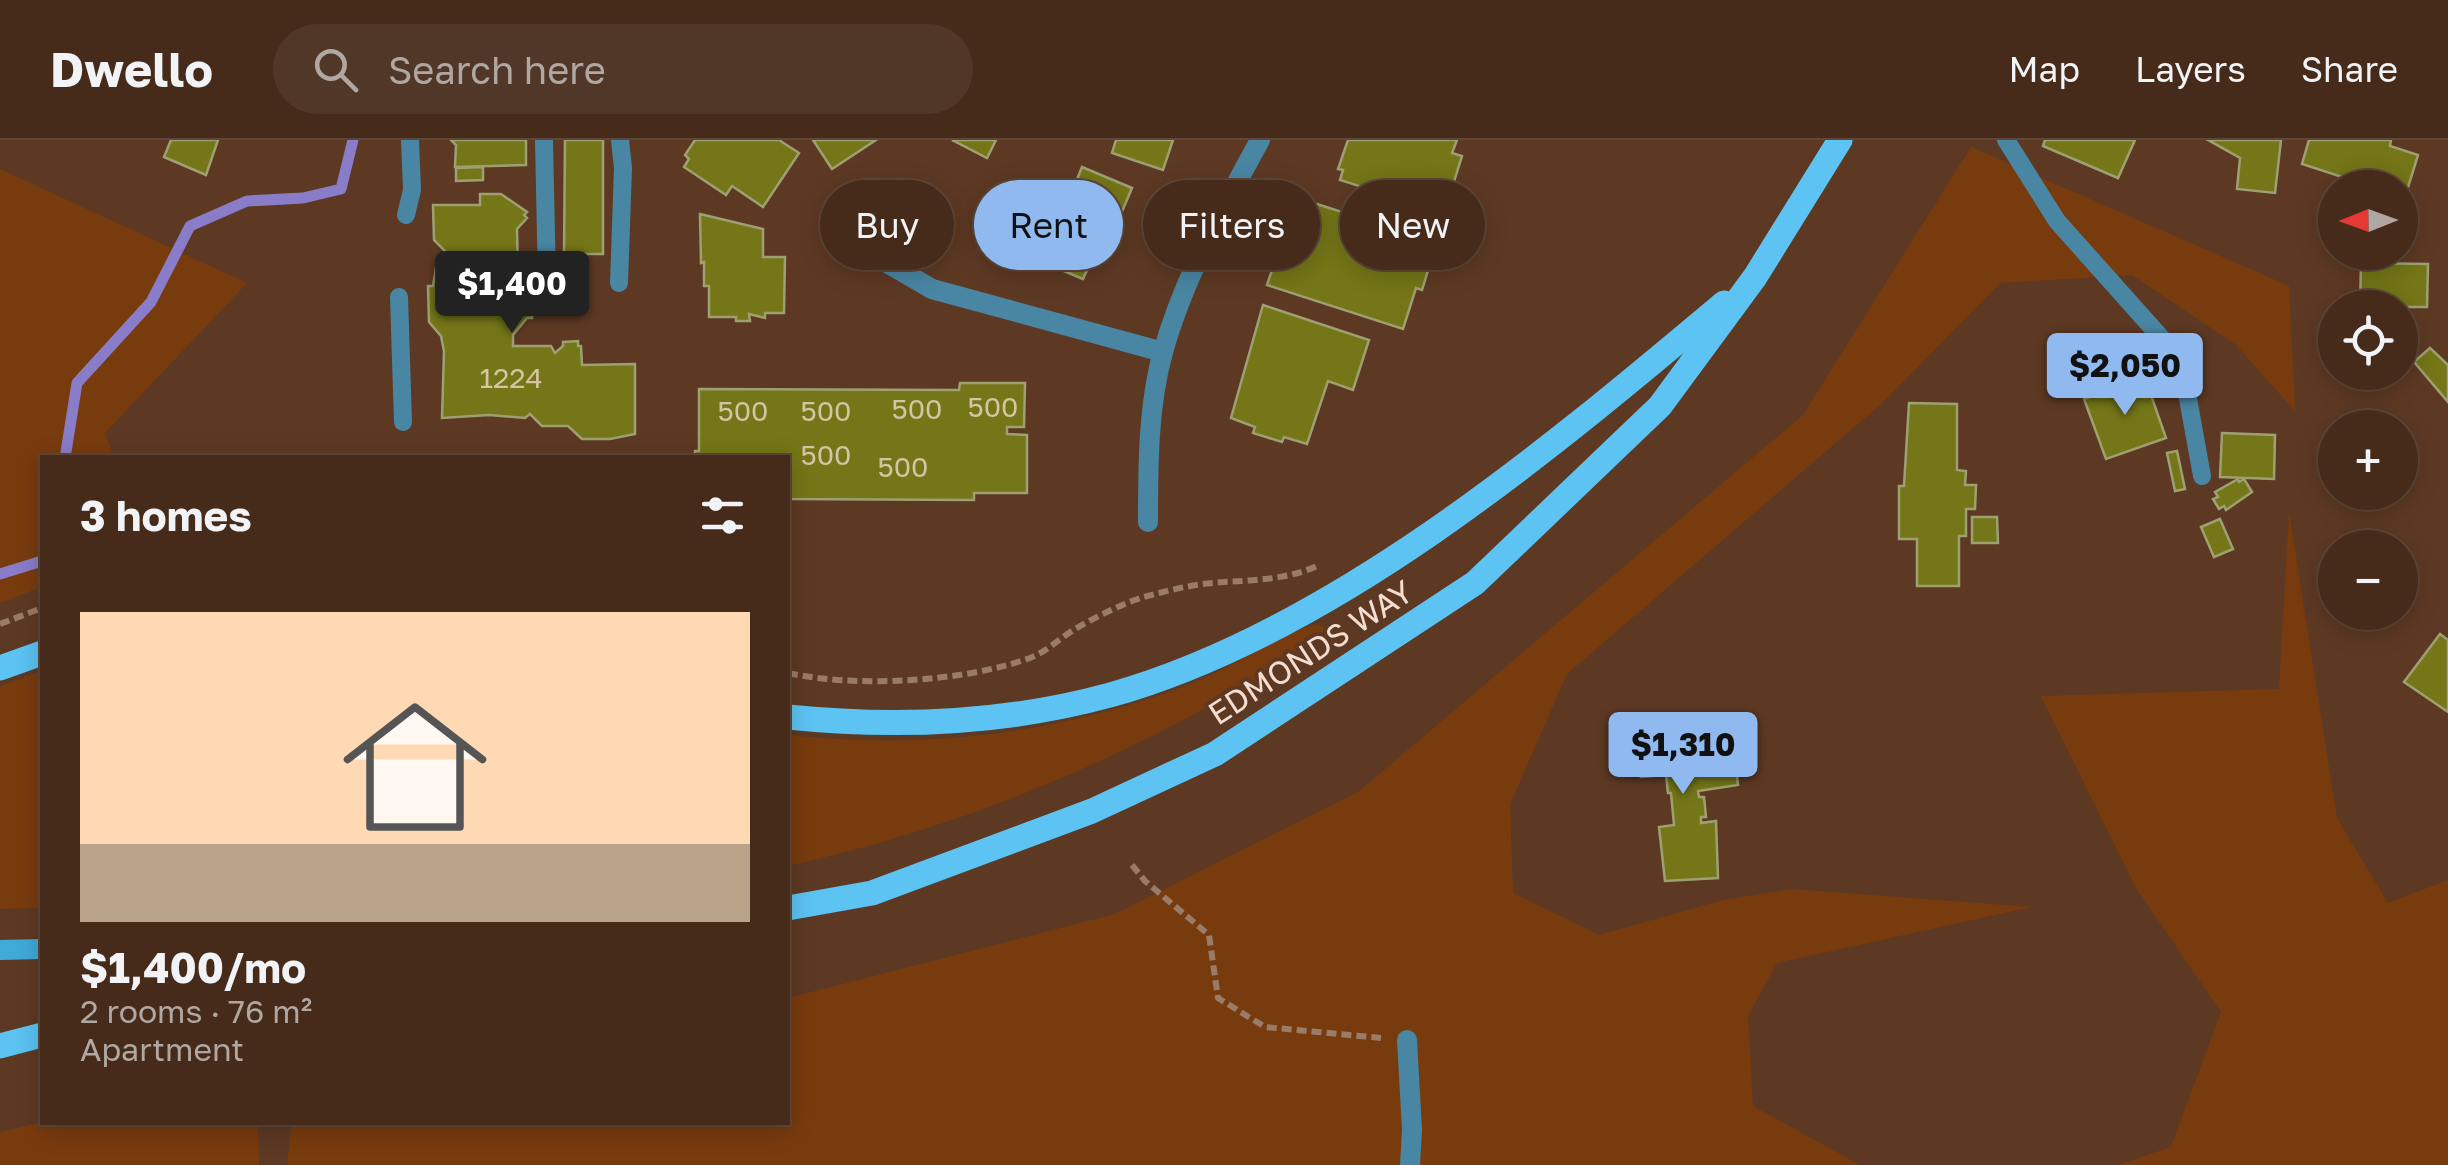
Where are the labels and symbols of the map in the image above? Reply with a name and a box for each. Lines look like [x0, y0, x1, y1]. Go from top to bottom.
north arrow [2318, 170, 2418, 270]
pin: $1,400 [431, 251, 593, 336]
pin: $2,050 [2044, 333, 2206, 418]
house number: 1224 [479, 361, 543, 394]
house number: 500 [968, 390, 1018, 423]
house number: 500 [892, 392, 942, 425]
house number: 500 [718, 394, 768, 427]
house number: 500 [801, 394, 851, 427]
house number: 500 [801, 438, 851, 471]
house number: 500 [878, 450, 928, 483]
street label: EDMONDS WAY [1201, 572, 1420, 732]
pin: $1,310 [1602, 712, 1764, 797]

